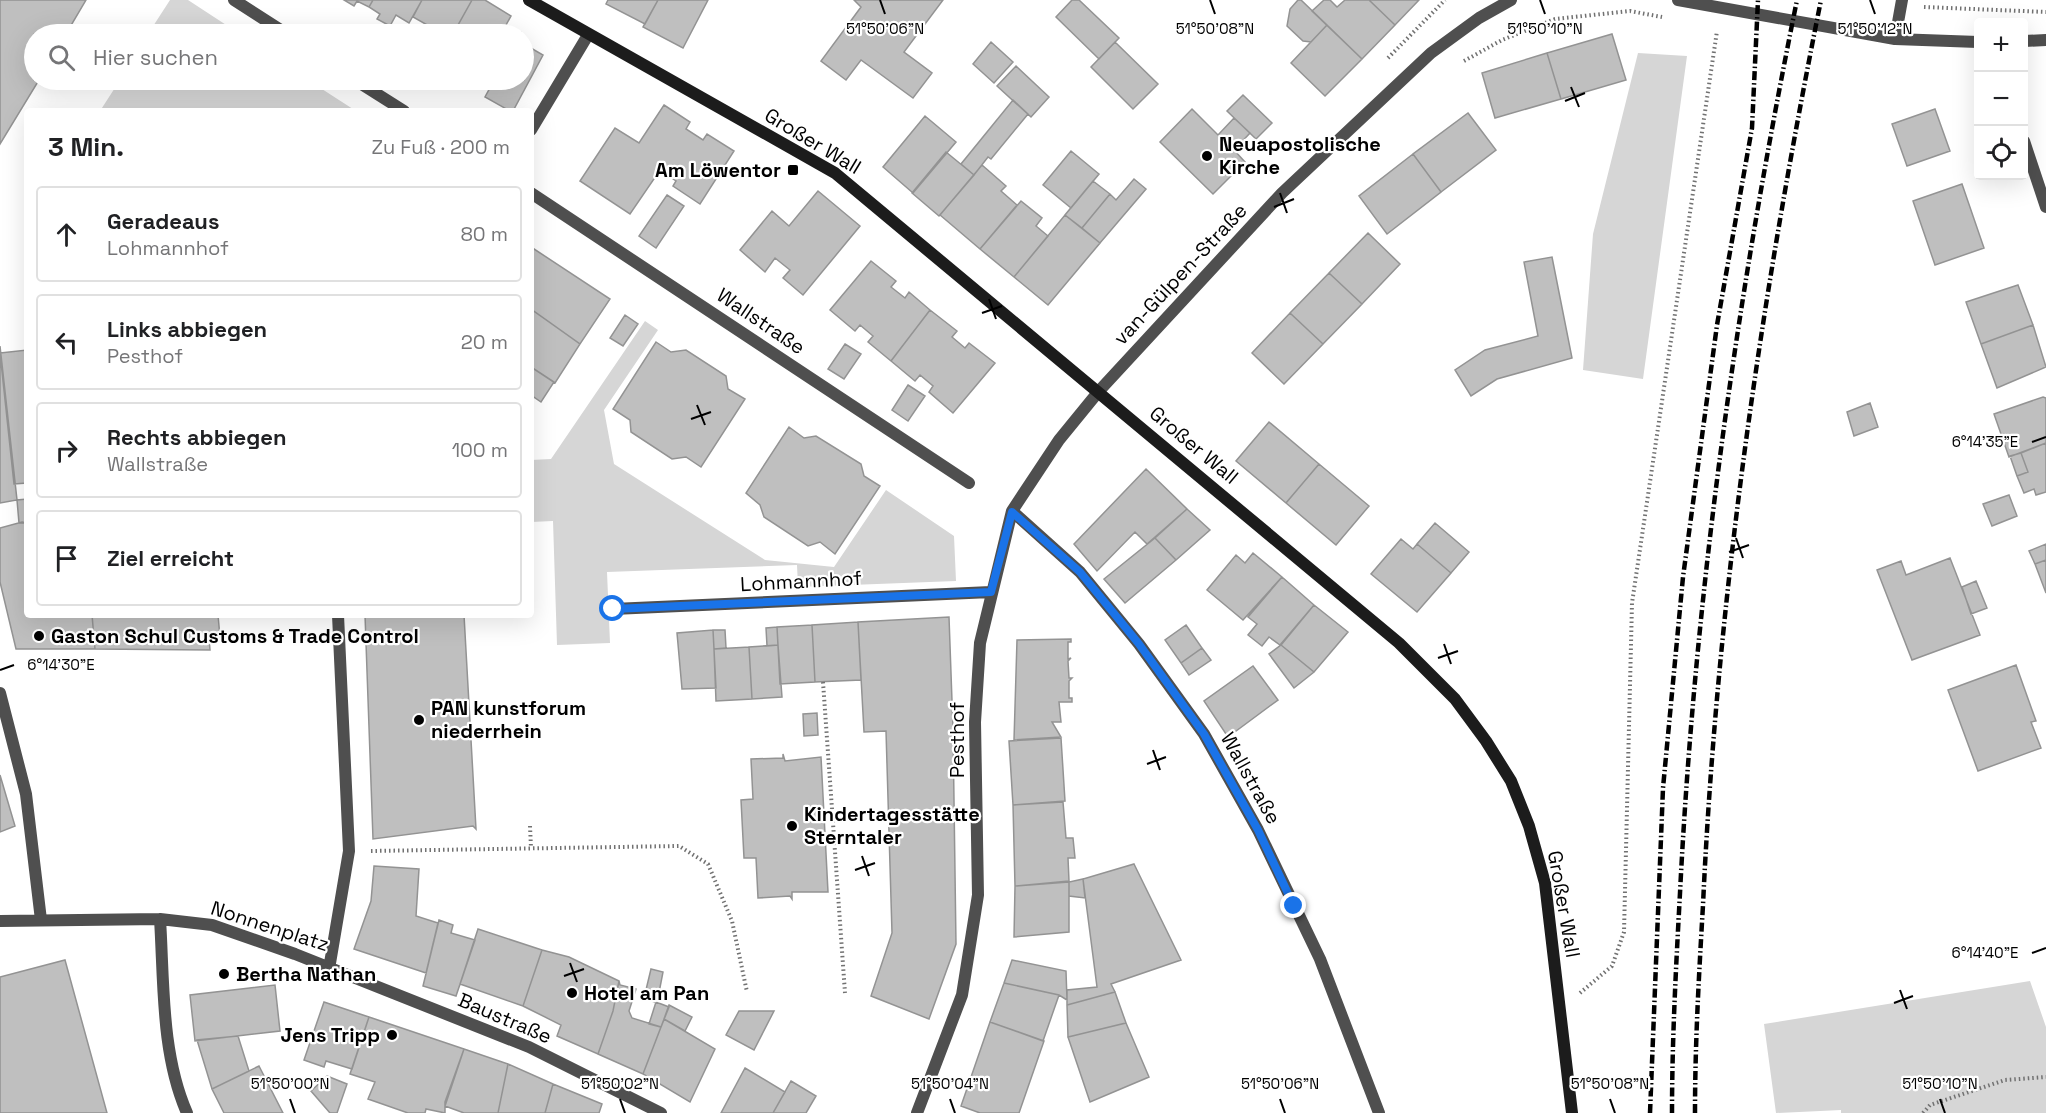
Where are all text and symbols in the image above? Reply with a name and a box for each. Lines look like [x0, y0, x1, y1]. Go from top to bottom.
map controls [1974, 18, 2028, 180]
button: + [1974, 18, 2028, 72]
text: 51°50'06"N [846, 19, 924, 38]
text: 51°50'08"N [1176, 19, 1254, 38]
text: 51°50'10"N [1507, 19, 1583, 38]
text: 51°50'12"N [1838, 19, 1912, 38]
search box [24, 24, 534, 90]
icon: search [45, 41, 78, 74]
text: Hier suchen [93, 43, 218, 71]
button: − [1974, 72, 2028, 126]
street label: Großer Wall [760, 102, 866, 180]
button: locate [1974, 126, 2028, 180]
text: 3 Min. [48, 130, 124, 164]
place label: Neuapostolische Kirche [1219, 131, 1381, 180]
text: Zu Fuß · 200 m [372, 134, 510, 160]
marker: Neuapostolische Kirche [1200, 149, 1214, 163]
place label: Am Löwentor [655, 157, 781, 183]
marker: Am Löwentor [786, 163, 800, 177]
street label: van-Gülpen-Straße [1108, 198, 1252, 350]
text: Geradeaus [107, 207, 219, 235]
icon: ahead [50, 218, 83, 251]
text: 80 m [460, 221, 508, 247]
text: Lohmannhof [107, 235, 229, 261]
street label: Wallstraße [712, 282, 810, 360]
text: Links abbiegen [107, 315, 267, 343]
icon: left [50, 326, 83, 359]
text: 20 m [461, 329, 508, 355]
text: Pesthof [107, 343, 183, 369]
street label: Großer Wall [1144, 400, 1244, 490]
text: Rechts abbiegen [107, 423, 287, 451]
text: 6°14'35"E [1952, 432, 2018, 451]
icon: right [50, 434, 83, 467]
text: 100 m [452, 437, 508, 463]
text: Wallstraße [107, 451, 208, 477]
icon: arrive [50, 542, 83, 575]
text: Ziel erreicht [107, 544, 234, 572]
street label: Lohmannhof [740, 565, 863, 597]
route start [599, 595, 625, 621]
place label: Gaston Schul Customs & Trade Control [51, 623, 419, 649]
marker: Gaston Schul Customs & Trade Control [32, 629, 46, 643]
text: 6°14'30"E [27, 655, 95, 674]
place label: PAN kunstforum niederrhein [431, 695, 586, 744]
street label: Pesthof [944, 702, 970, 778]
marker: PAN kunstforum niederrhein [412, 713, 426, 727]
street label: Wallstraße [1215, 727, 1287, 829]
place label: Kindertagesstätte Sterntaler [804, 801, 980, 850]
marker: Kindertagesstätte Sterntaler [785, 819, 799, 833]
street label: Großer Wall [1542, 848, 1586, 960]
route end [1280, 892, 1306, 918]
street label: Nonnenplatz [208, 895, 332, 957]
text: 6°14'40"E [1952, 943, 2018, 962]
place label: Bertha Nathan [236, 961, 376, 987]
marker: Bertha Nathan [217, 967, 231, 981]
place label: Hotel am Pan [584, 980, 709, 1006]
marker: Hotel am Pan [565, 986, 579, 1000]
street label: Baustraße [454, 987, 556, 1049]
place label: Jens Tripp [281, 1022, 380, 1048]
marker: Jens Tripp [385, 1028, 399, 1042]
text: 51°50'00"N [251, 1074, 329, 1093]
text: 51°50'02"N [581, 1074, 659, 1093]
text: 51°50'04"N [911, 1074, 989, 1093]
text: 51°50'06"N [1241, 1074, 1319, 1093]
text: 51°50'08"N [1571, 1074, 1649, 1093]
text: 51°50'10"N [1902, 1074, 1978, 1093]

